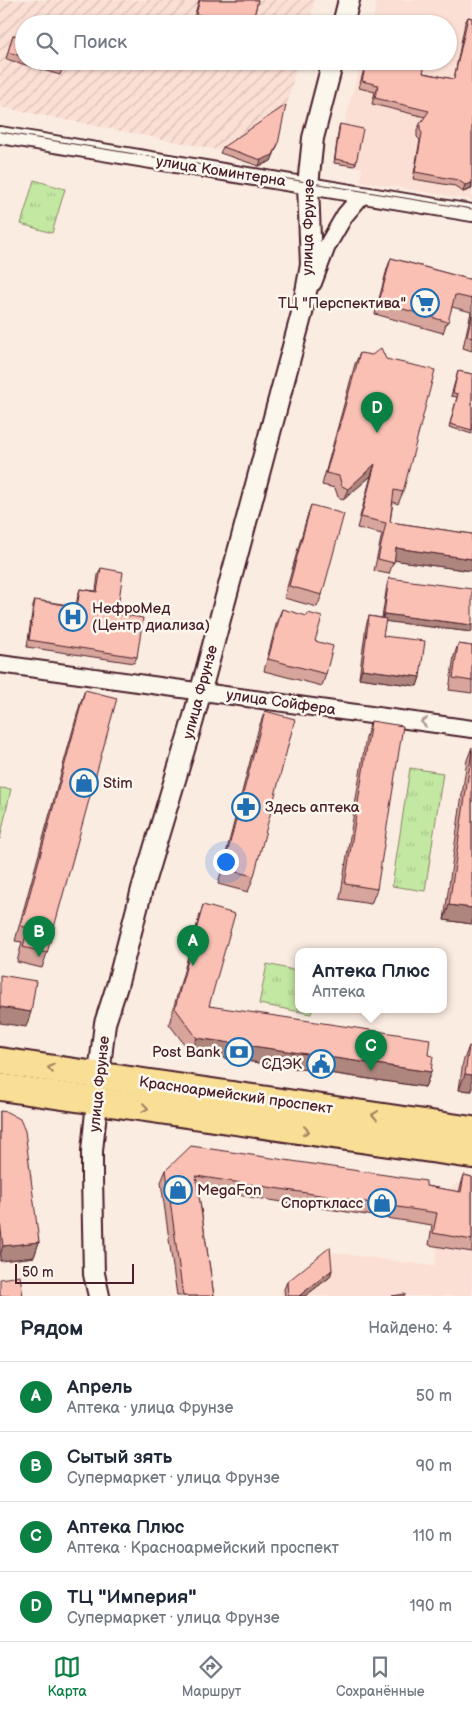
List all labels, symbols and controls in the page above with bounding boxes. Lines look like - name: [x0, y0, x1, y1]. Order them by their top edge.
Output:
- search box: [15, 15, 457, 70]
- icon: search: [33, 29, 61, 57]
- text: Поиск: [73, 31, 127, 54]
- street label: улица Коминтерна: [155, 152, 287, 191]
- street label: улица Фрунзе: [298, 179, 319, 275]
- supermarket icon: ТЦ "Перспектива": [410, 288, 440, 318]
- place label: ТЦ "Перспектива": [278, 294, 406, 313]
- pin: D: [361, 392, 393, 433]
- place label: НефроМед (Центр диализа): [92, 599, 210, 635]
- hospital icon: НефроМед (Центр диализа): [58, 602, 88, 632]
- street label: улица Фрунзе: [179, 643, 222, 741]
- street label: улица Сойфера: [225, 685, 337, 720]
- one-way arrow: [419, 717, 427, 728]
- shop icon: Stim: [69, 768, 99, 798]
- place label: Stim: [103, 774, 133, 793]
- pharmacy icon: Здесь аптека: [231, 792, 261, 822]
- place label: Здесь аптека: [265, 798, 360, 817]
- your location: [213, 849, 239, 875]
- pin: B: [23, 916, 55, 957]
- pin: A: [177, 925, 209, 966]
- popup: [295, 948, 447, 1013]
- text: Аптека Плюс: [312, 960, 430, 983]
- text: Аптека: [312, 983, 365, 1002]
- pin: C: [355, 1030, 387, 1071]
- street label: улица Фрунзе: [85, 1035, 114, 1133]
- bank icon: Post Bank: [224, 1037, 254, 1067]
- place label: Post Bank: [152, 1043, 221, 1062]
- public building icon: СДЭК: [306, 1049, 336, 1079]
- place label: СДЭК: [261, 1055, 302, 1074]
- one-way arrow: [47, 1063, 55, 1074]
- street label: Красноармейский проспект: [138, 1072, 334, 1119]
- one-way arrow: [141, 1103, 150, 1113]
- one-way arrow: [370, 1111, 379, 1121]
- one-way arrow: [302, 1126, 310, 1136]
- shop icon: MegaFon: [163, 1175, 193, 1205]
- place label: MegaFon: [197, 1181, 262, 1200]
- shop icon: Спорткласс: [367, 1188, 397, 1218]
- place label: Спорткласс: [281, 1194, 364, 1213]
- scale bar: [15, 1261, 134, 1284]
- text: 50 m: [22, 1264, 54, 1281]
- text: Рядом: [20, 1316, 83, 1341]
- text: Найдено: 4: [368, 1319, 452, 1338]
- text: Апрель: [67, 1376, 132, 1399]
- text: A: [31, 1387, 41, 1406]
- text: 50 m: [416, 1387, 452, 1406]
- text: Аптека · улица Фрунзе: [67, 1399, 233, 1418]
- text: Сытый зять: [67, 1446, 172, 1469]
- text: B: [30, 1457, 42, 1476]
- text: 90 m: [416, 1457, 452, 1476]
- text: Супермаркет · улица Фрунзе: [67, 1469, 280, 1488]
- text: Аптека Плюс: [67, 1516, 184, 1539]
- text: C: [30, 1527, 42, 1546]
- text: 110 m: [413, 1527, 452, 1546]
- text: Аптека · Красноармейский проспект: [67, 1539, 339, 1558]
- text: ТЦ "Империя": [67, 1586, 196, 1609]
- text: D: [30, 1597, 42, 1616]
- text: 190 m: [410, 1597, 452, 1616]
- text: Супермаркет · улица Фрунзе: [67, 1609, 280, 1628]
- tab: Карта: [47, 1653, 87, 1700]
- tab: Маршрут: [182, 1653, 241, 1700]
- tab: Сохранённые: [336, 1653, 425, 1700]

